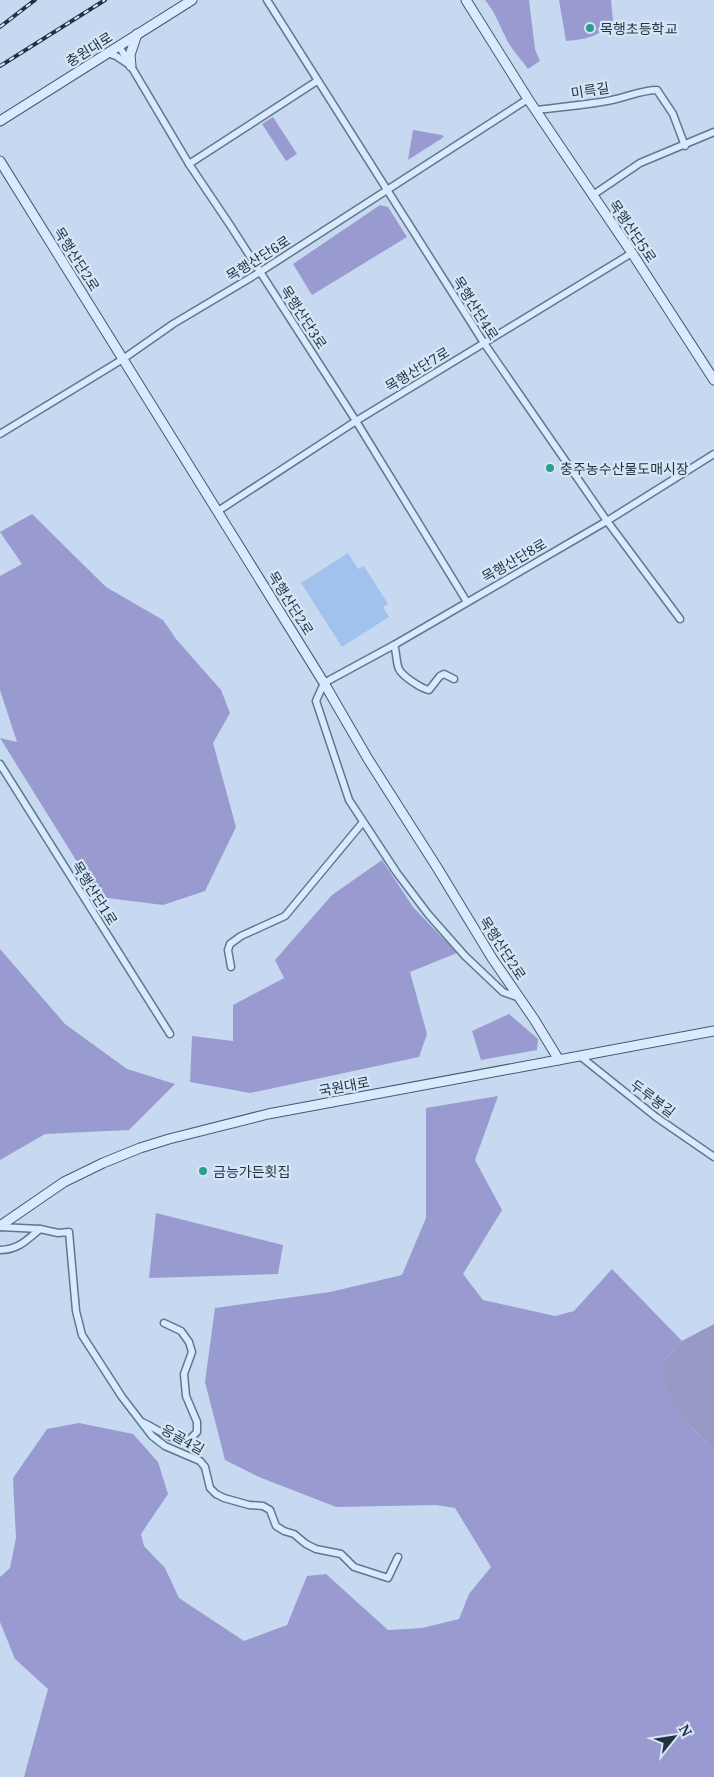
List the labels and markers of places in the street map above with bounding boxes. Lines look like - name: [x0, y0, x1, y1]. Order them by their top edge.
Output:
- place label: 목행초등학교: [600, 19, 677, 38]
- marker: 목행초등학교: [584, 22, 596, 34]
- place label: 충주농수산물도매시장: [560, 459, 689, 478]
- marker: 충주농수산물도매시장: [544, 462, 556, 474]
- place label: 금능가든횟집: [213, 1162, 290, 1181]
- marker: 금능가든횟집: [197, 1165, 209, 1177]

